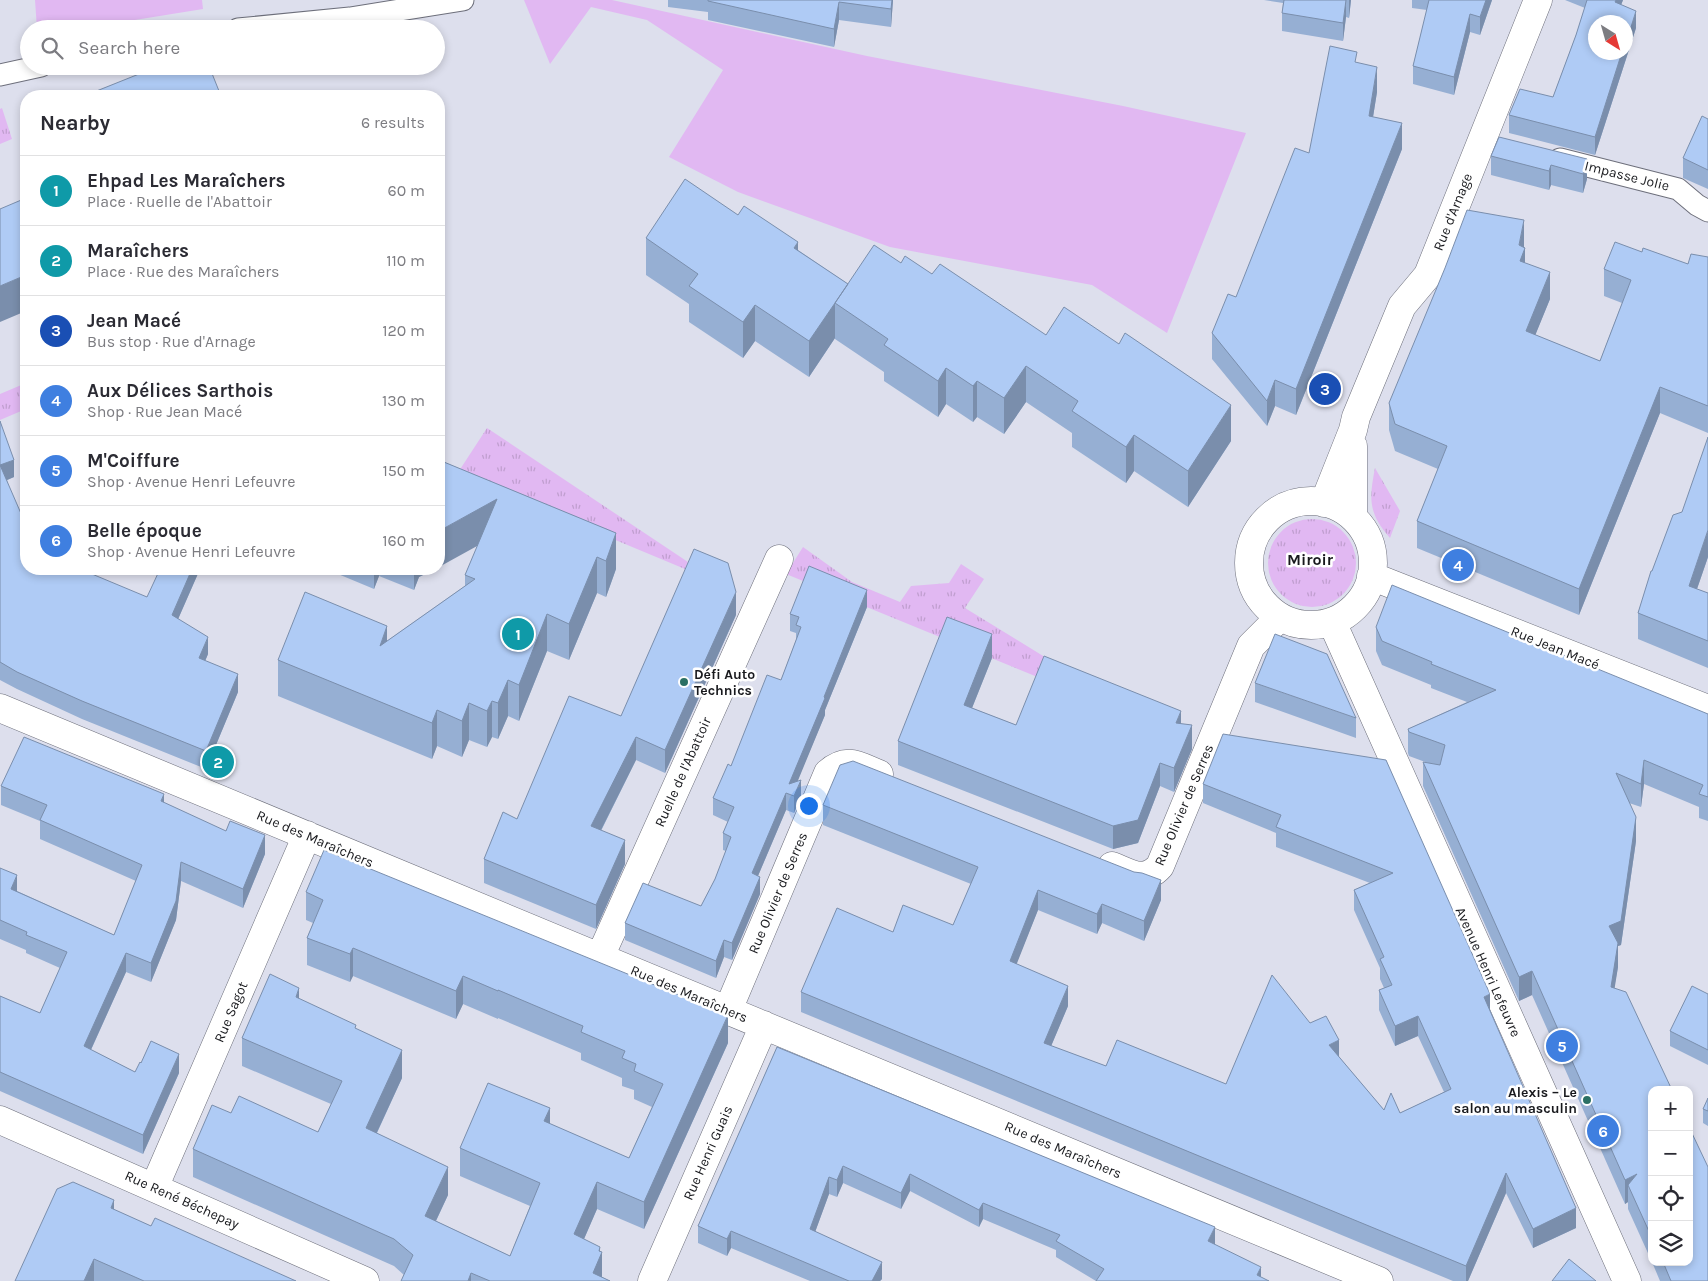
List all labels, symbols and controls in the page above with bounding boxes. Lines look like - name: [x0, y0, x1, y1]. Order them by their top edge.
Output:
- north arrow: [1588, 15, 1633, 60]
- search box: [20, 20, 445, 75]
- icon: search: [38, 34, 66, 62]
- text: Search here: [78, 37, 180, 59]
- text: Nearby: [40, 111, 110, 135]
- text: 6 results: [361, 113, 425, 132]
- street label: Impasse Jolie: [1583, 157, 1671, 195]
- text: Ehpad Les Maraîchers: [87, 170, 285, 192]
- street label: Rue d'Arnage: [1430, 171, 1476, 253]
- text: 1: [53, 181, 59, 200]
- text: 60 m: [388, 181, 425, 200]
- text: Place · Ruelle de l'Abattoir: [87, 192, 272, 211]
- text: Maraîchers: [87, 240, 189, 262]
- text: 2: [51, 251, 61, 270]
- text: 110 m: [386, 251, 425, 270]
- text: Place · Rue des Maraîchers: [87, 262, 280, 281]
- text: Jean Macé: [87, 310, 181, 332]
- text: 3: [51, 321, 61, 340]
- text: 120 m: [382, 321, 425, 340]
- text: Bus stop · Rue d'Arnage: [87, 332, 256, 351]
- pin: 3: [1309, 370, 1341, 408]
- text: Aux Délices Sarthois: [87, 380, 273, 402]
- text: 4: [51, 391, 61, 410]
- text: 130 m: [382, 391, 425, 410]
- text: Shop · Rue Jean Macé: [87, 402, 242, 421]
- text: M'Coiffure: [87, 450, 179, 472]
- text: 5: [51, 461, 61, 480]
- text: 150 m: [382, 461, 425, 480]
- text: Shop · Avenue Henri Lefeuvre: [87, 472, 295, 491]
- text: Belle époque: [87, 520, 202, 542]
- text: 6: [51, 531, 61, 550]
- text: 160 m: [382, 531, 425, 550]
- text: Shop · Avenue Henri Lefeuvre: [87, 542, 295, 561]
- pin: 4: [1442, 546, 1474, 584]
- district label: Miroir: [1287, 550, 1334, 569]
- pin: 1: [502, 615, 534, 653]
- street label: Rue Jean Macé: [1508, 623, 1602, 673]
- place label: Défi Auto Technics: [694, 666, 755, 699]
- marker: Défi Auto Technics: [678, 676, 690, 688]
- street label: Ruelle de l'Abattoir: [651, 713, 715, 830]
- street label: Rue Olivier de Serres: [1151, 742, 1217, 868]
- pin: 2: [202, 743, 234, 781]
- your location: [796, 793, 822, 819]
- street label: Rue des Maraîchers: [254, 807, 376, 871]
- street label: Rue Olivier de Serres: [745, 830, 811, 956]
- street label: Avenue Henri Lefeuvre: [1452, 904, 1524, 1040]
- street label: Rue des Maraîchers: [628, 962, 750, 1026]
- street label: Rue Sagot: [211, 979, 251, 1045]
- pin: 5: [1546, 1027, 1578, 1065]
- place label: Alexis – Le salon au masculin: [1454, 1084, 1577, 1117]
- map controls: [1648, 1086, 1693, 1266]
- button: +: [1648, 1086, 1693, 1131]
- marker: Alexis – Le salon au masculin: [1581, 1094, 1593, 1106]
- street label: Rue Henri Guais: [680, 1103, 736, 1203]
- pin: 6: [1587, 1112, 1619, 1150]
- street label: Rue des Maraîchers: [1002, 1118, 1124, 1182]
- button: −: [1648, 1131, 1693, 1176]
- street label: Rue René Béchepay: [122, 1167, 242, 1233]
- button: locate: [1648, 1176, 1693, 1221]
- button: layers: [1648, 1221, 1693, 1266]

